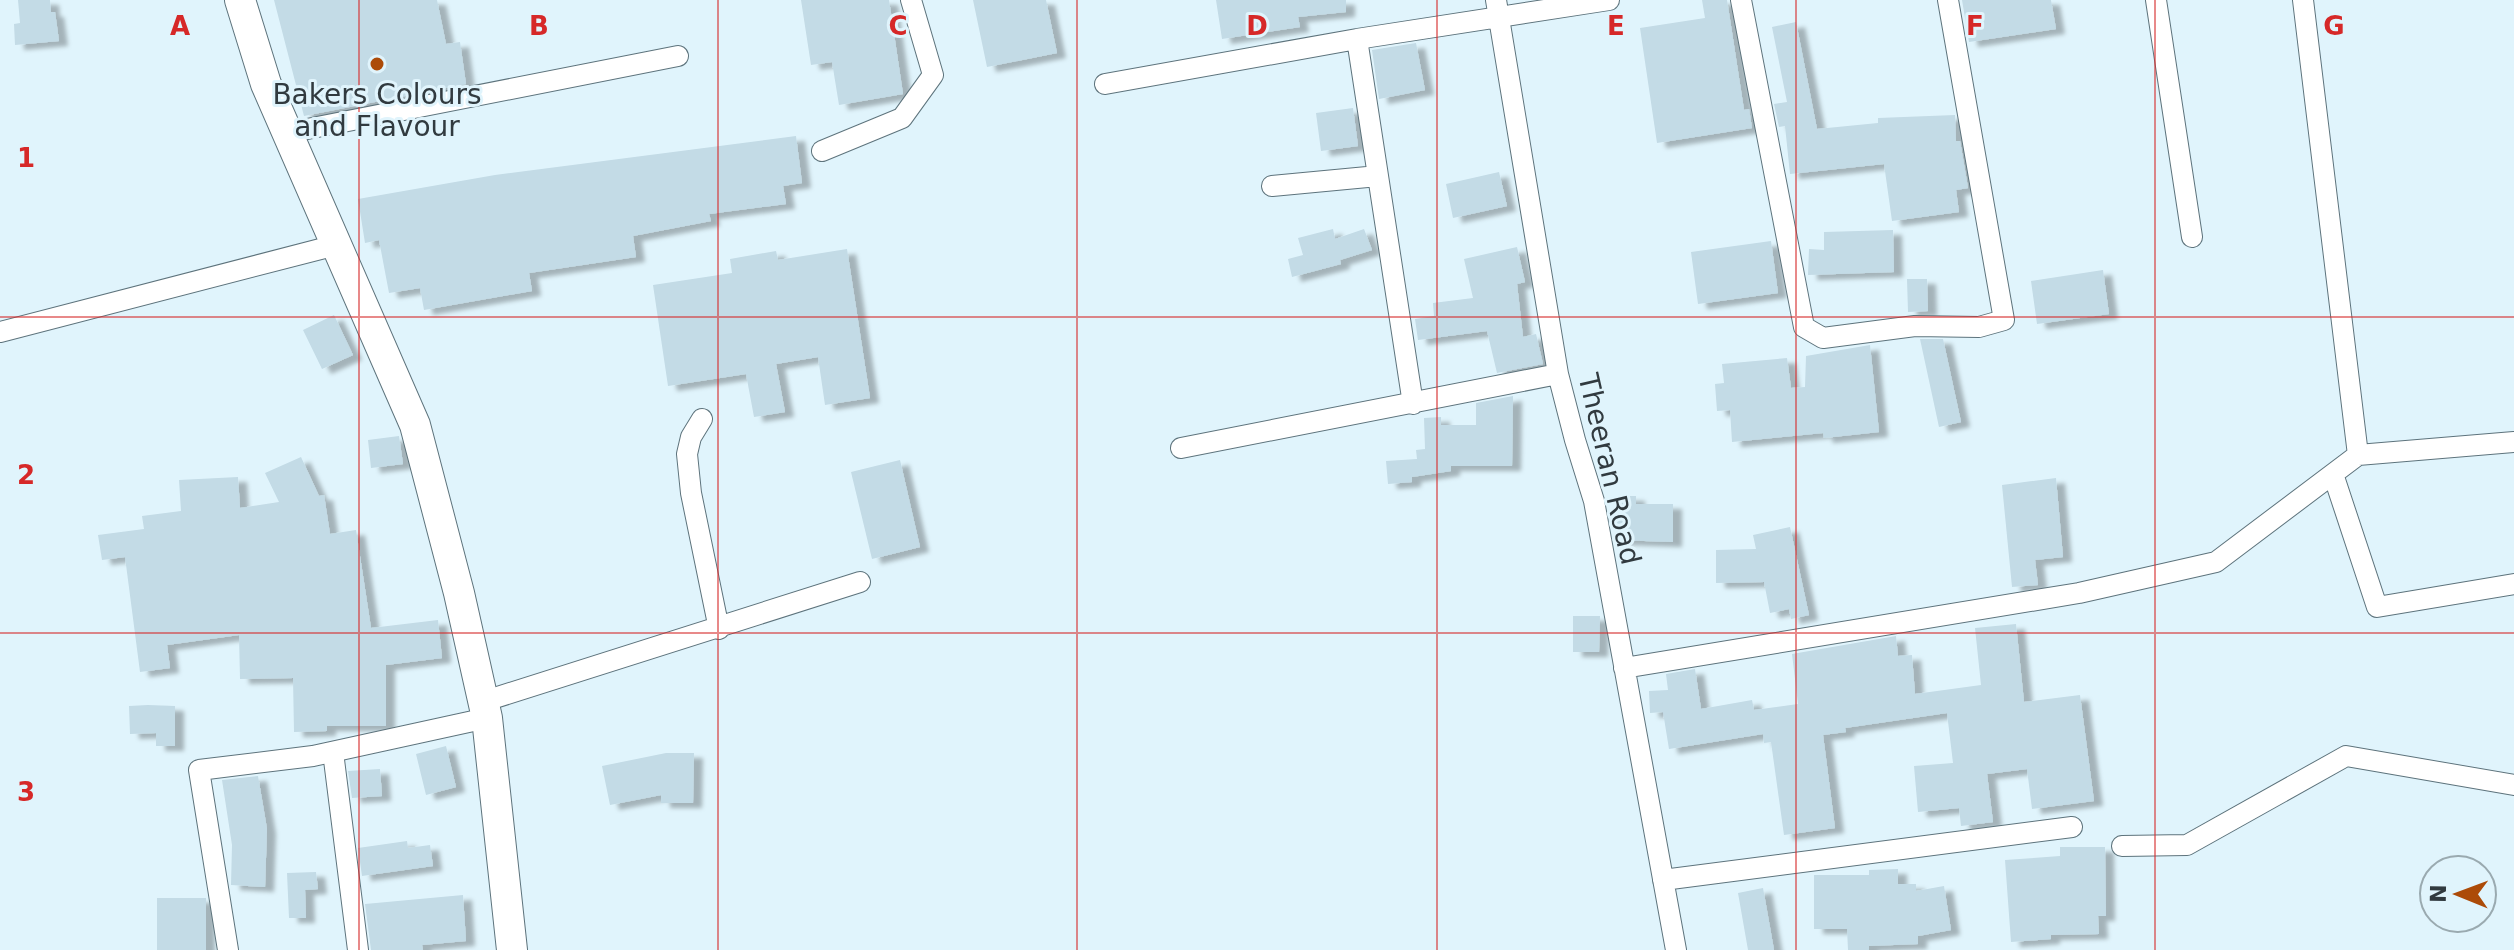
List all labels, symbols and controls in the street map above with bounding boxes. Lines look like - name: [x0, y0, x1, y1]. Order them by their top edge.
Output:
- text: A: [170, 11, 190, 41]
- text: B: [529, 11, 549, 41]
- text: C: [888, 11, 908, 41]
- text: D: [1246, 11, 1268, 41]
- text: E: [1607, 11, 1625, 41]
- text: F: [1966, 11, 1984, 41]
- text: G: [2323, 11, 2345, 41]
- marker: Bakers Colours and Flavour: [368, 55, 386, 73]
- place label: Bakers Colours and Flavour: [272, 78, 482, 143]
- text: 1: [17, 143, 35, 173]
- street label: Theeran Road: [1571, 369, 1648, 568]
- text: 2: [17, 460, 35, 490]
- text: 3: [17, 777, 35, 807]
- north arrow: [2418, 854, 2498, 934]
- text: N: [2426, 884, 2451, 903]

